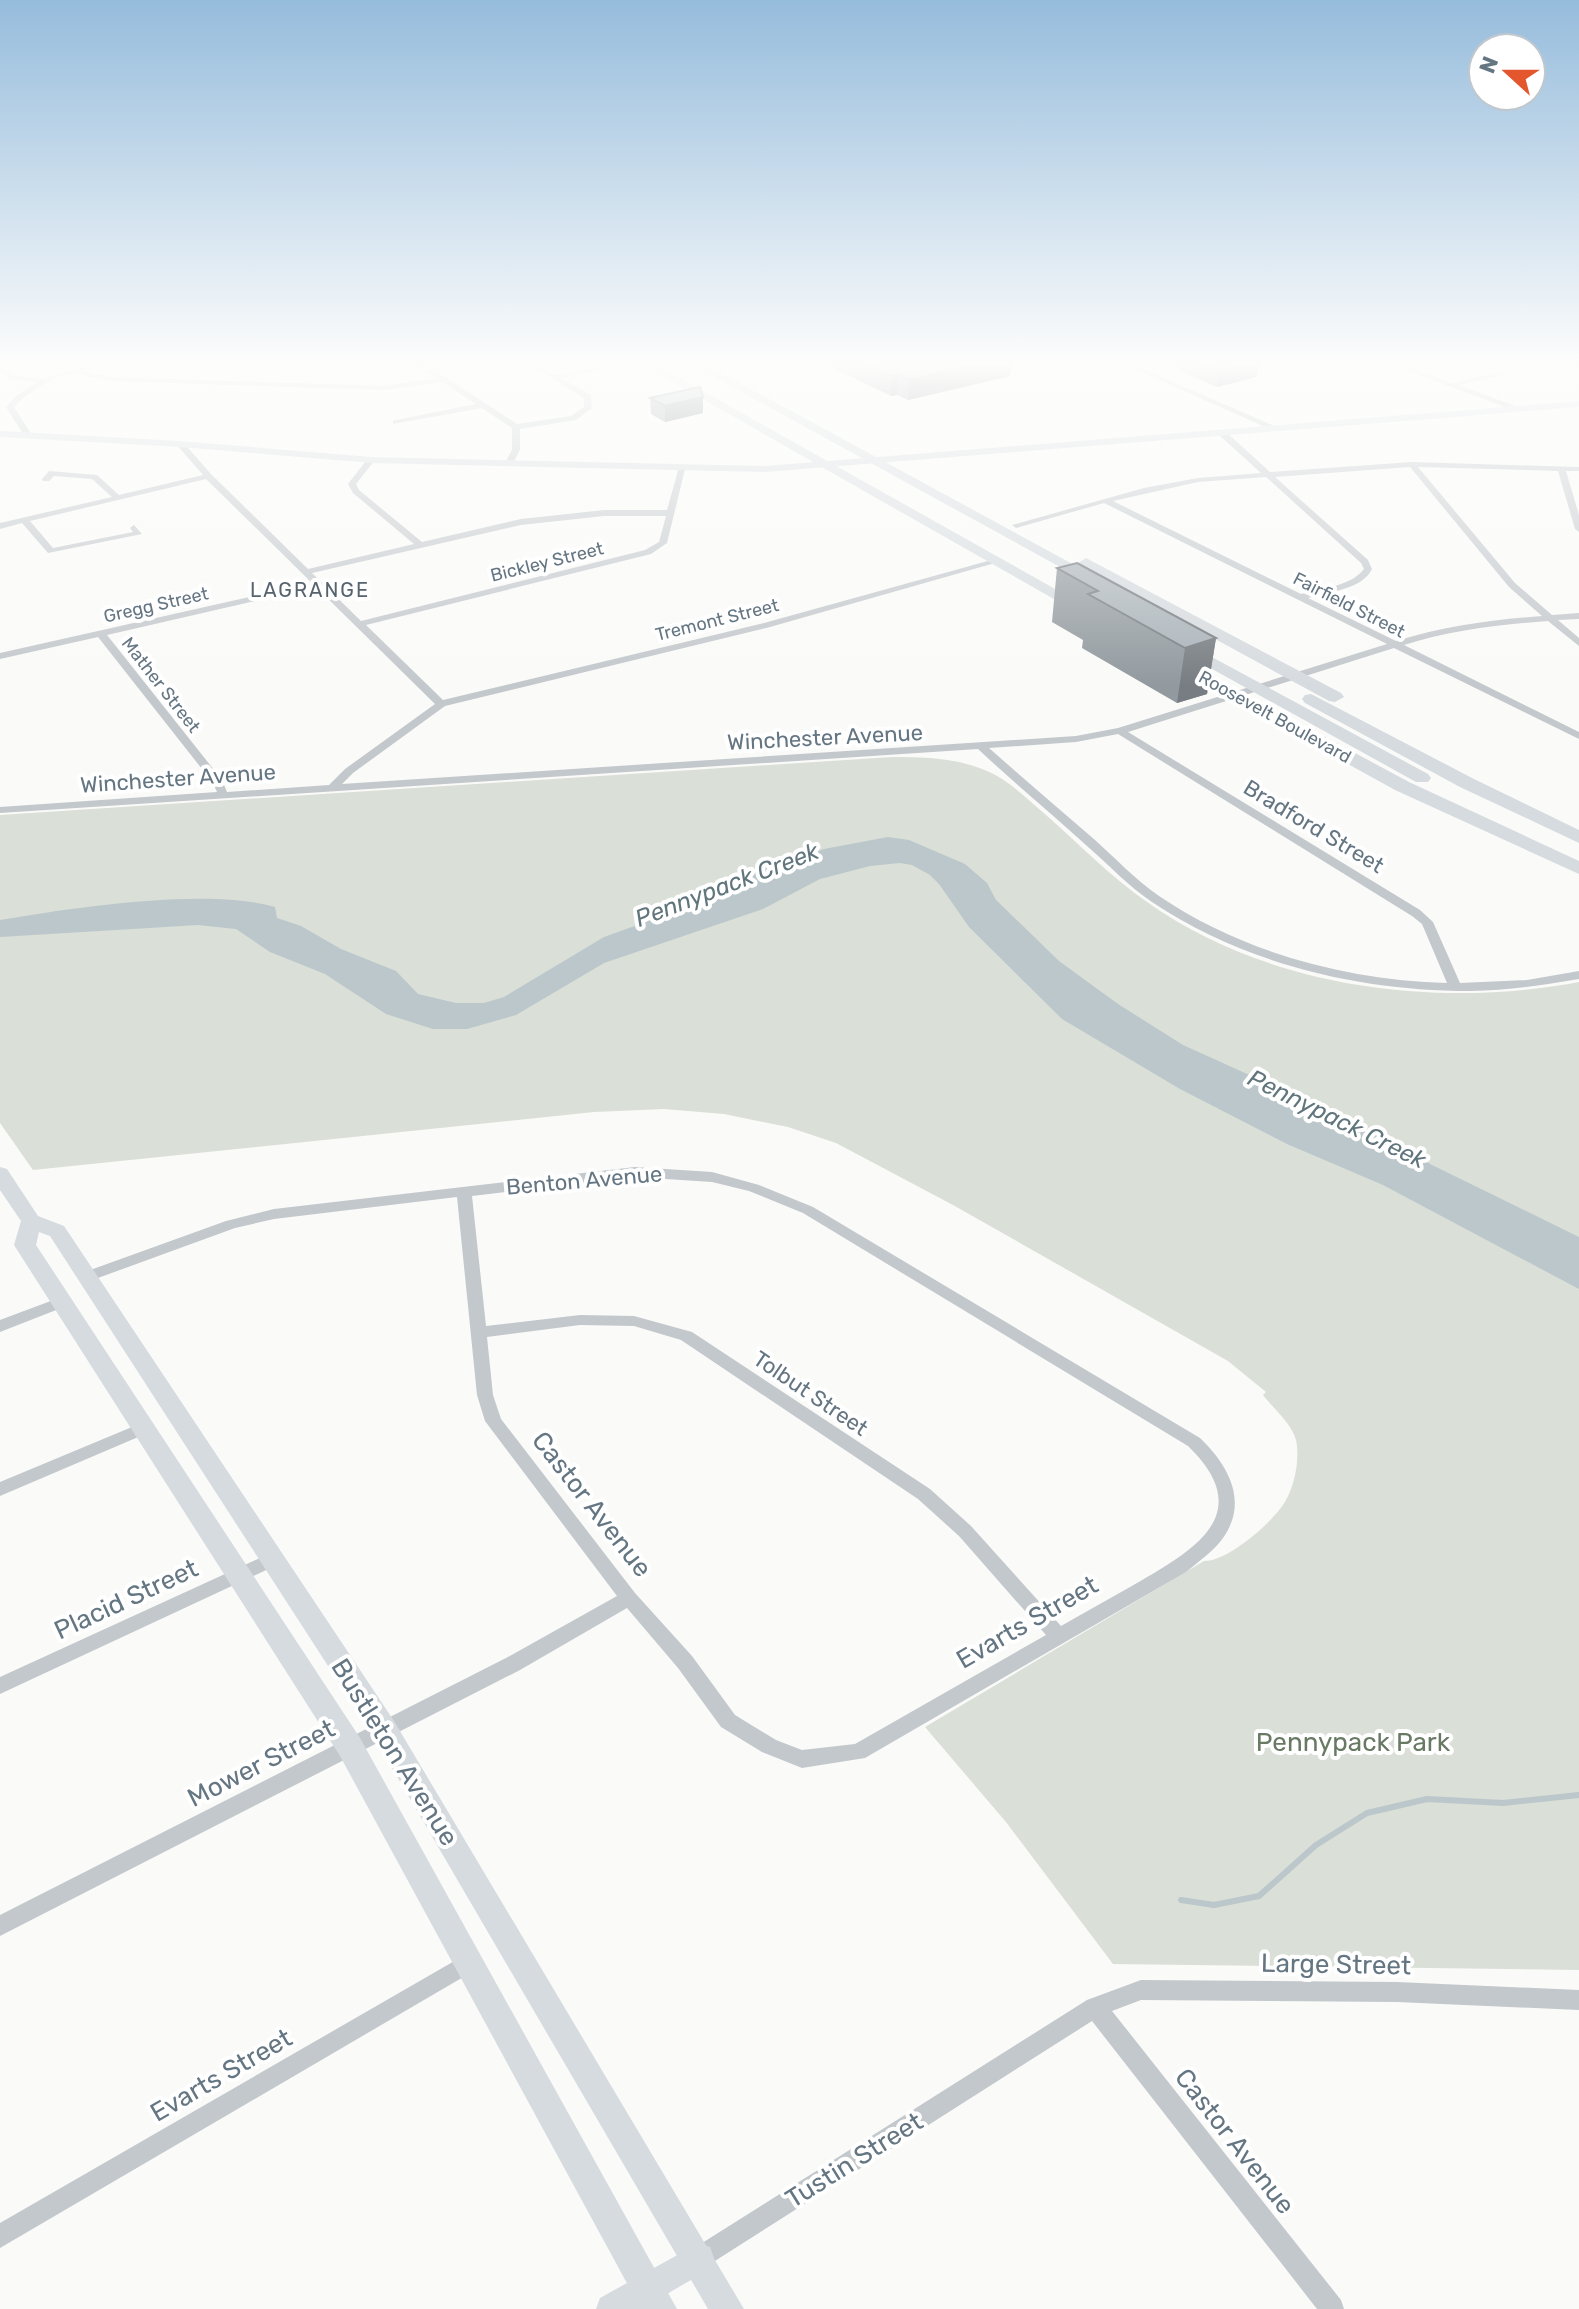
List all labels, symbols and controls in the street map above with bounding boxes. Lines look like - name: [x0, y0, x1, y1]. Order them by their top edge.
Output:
- north arrow: [1467, 32, 1547, 112]
- text: N: [1473, 53, 1504, 77]
- street label: Bickley Street: [488, 537, 606, 587]
- street label: Fairfield Street: [1289, 567, 1409, 643]
- district label: LAGRANGE: [250, 578, 370, 602]
- street label: Gregg Street: [101, 582, 211, 628]
- street label: Tremont Street: [653, 594, 781, 646]
- street label: Mather Street: [117, 633, 205, 737]
- street label: Roosevelt Boulevard: [1195, 666, 1355, 768]
- street label: Winchester Avenue: [726, 719, 924, 756]
- street label: Winchester Avenue: [79, 758, 277, 799]
- street label: Bradford Street: [1239, 774, 1389, 879]
- water label: Pennypack Creek: [631, 837, 823, 933]
- water label: Pennypack Creek: [1243, 1064, 1431, 1174]
- street label: Benton Avenue: [505, 1160, 663, 1201]
- street label: Tolbut Street: [748, 1345, 874, 1442]
- street label: Castor Avenue: [525, 1425, 658, 1583]
- street label: Placid Street: [49, 1553, 203, 1646]
- street label: Evarts Street: [951, 1569, 1104, 1675]
- street label: Bustleton Avenue: [325, 1653, 465, 1852]
- street label: Mower Street: [182, 1713, 340, 1814]
- park label: Pennypack Park: [1256, 1727, 1451, 1758]
- street label: Large Street: [1261, 1948, 1411, 1981]
- street label: Evarts Street: [145, 2022, 298, 2128]
- street label: Castor Avenue: [1168, 2062, 1301, 2220]
- street label: Tustin Street: [780, 2106, 928, 2215]

